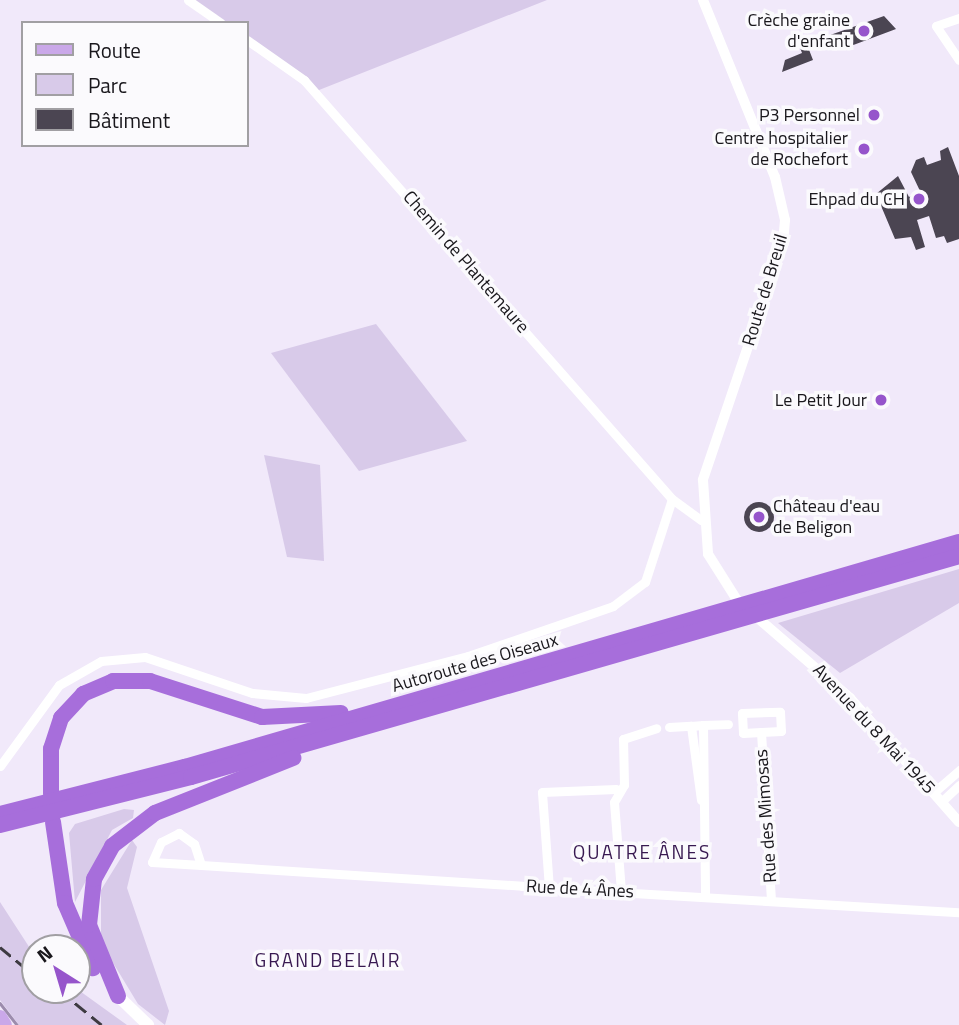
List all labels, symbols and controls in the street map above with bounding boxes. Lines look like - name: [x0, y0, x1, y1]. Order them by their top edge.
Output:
- place label: Crèche graine d'enfant: [747, 10, 850, 52]
- legend: [21, 21, 248, 147]
- marker: Crèche graine d'enfant: [856, 23, 872, 39]
- text: Route: [88, 34, 141, 66]
- text: Parc: [88, 69, 127, 101]
- text: Bâtiment: [88, 104, 170, 136]
- place label: P3 Personnel: [759, 104, 860, 126]
- marker: P3 Personnel: [866, 107, 882, 123]
- place label: Centre hospitalier de Rochefort: [715, 128, 848, 170]
- marker: Centre hospitalier de Rochefort: [854, 139, 874, 159]
- street label: Chemin de Plantemaure: [398, 186, 534, 338]
- place label: Ehpad du CH: [808, 188, 905, 210]
- marker: Ehpad du CH: [911, 191, 927, 207]
- street label: Route de Breuil: [738, 231, 792, 349]
- place label: Le Petit Jour: [775, 389, 867, 411]
- marker: Le Petit Jour: [873, 392, 889, 408]
- place label: Château d'eau de Beligon: [773, 496, 880, 538]
- marker: Château d'eau de Beligon: [751, 509, 767, 525]
- street label: Autoroute des Oiseaux: [390, 629, 560, 697]
- street label: Avenue du 8 Mai 1945: [808, 660, 940, 798]
- street label: Rue des Mimosas: [751, 748, 781, 884]
- district label: QUATRE ÂNES: [574, 841, 710, 863]
- street label: Rue de 4 Ânes: [525, 875, 635, 903]
- north arrow: [21, 934, 91, 1004]
- text: N: [30, 938, 58, 969]
- district label: GRAND BELAIR: [256, 949, 400, 971]

